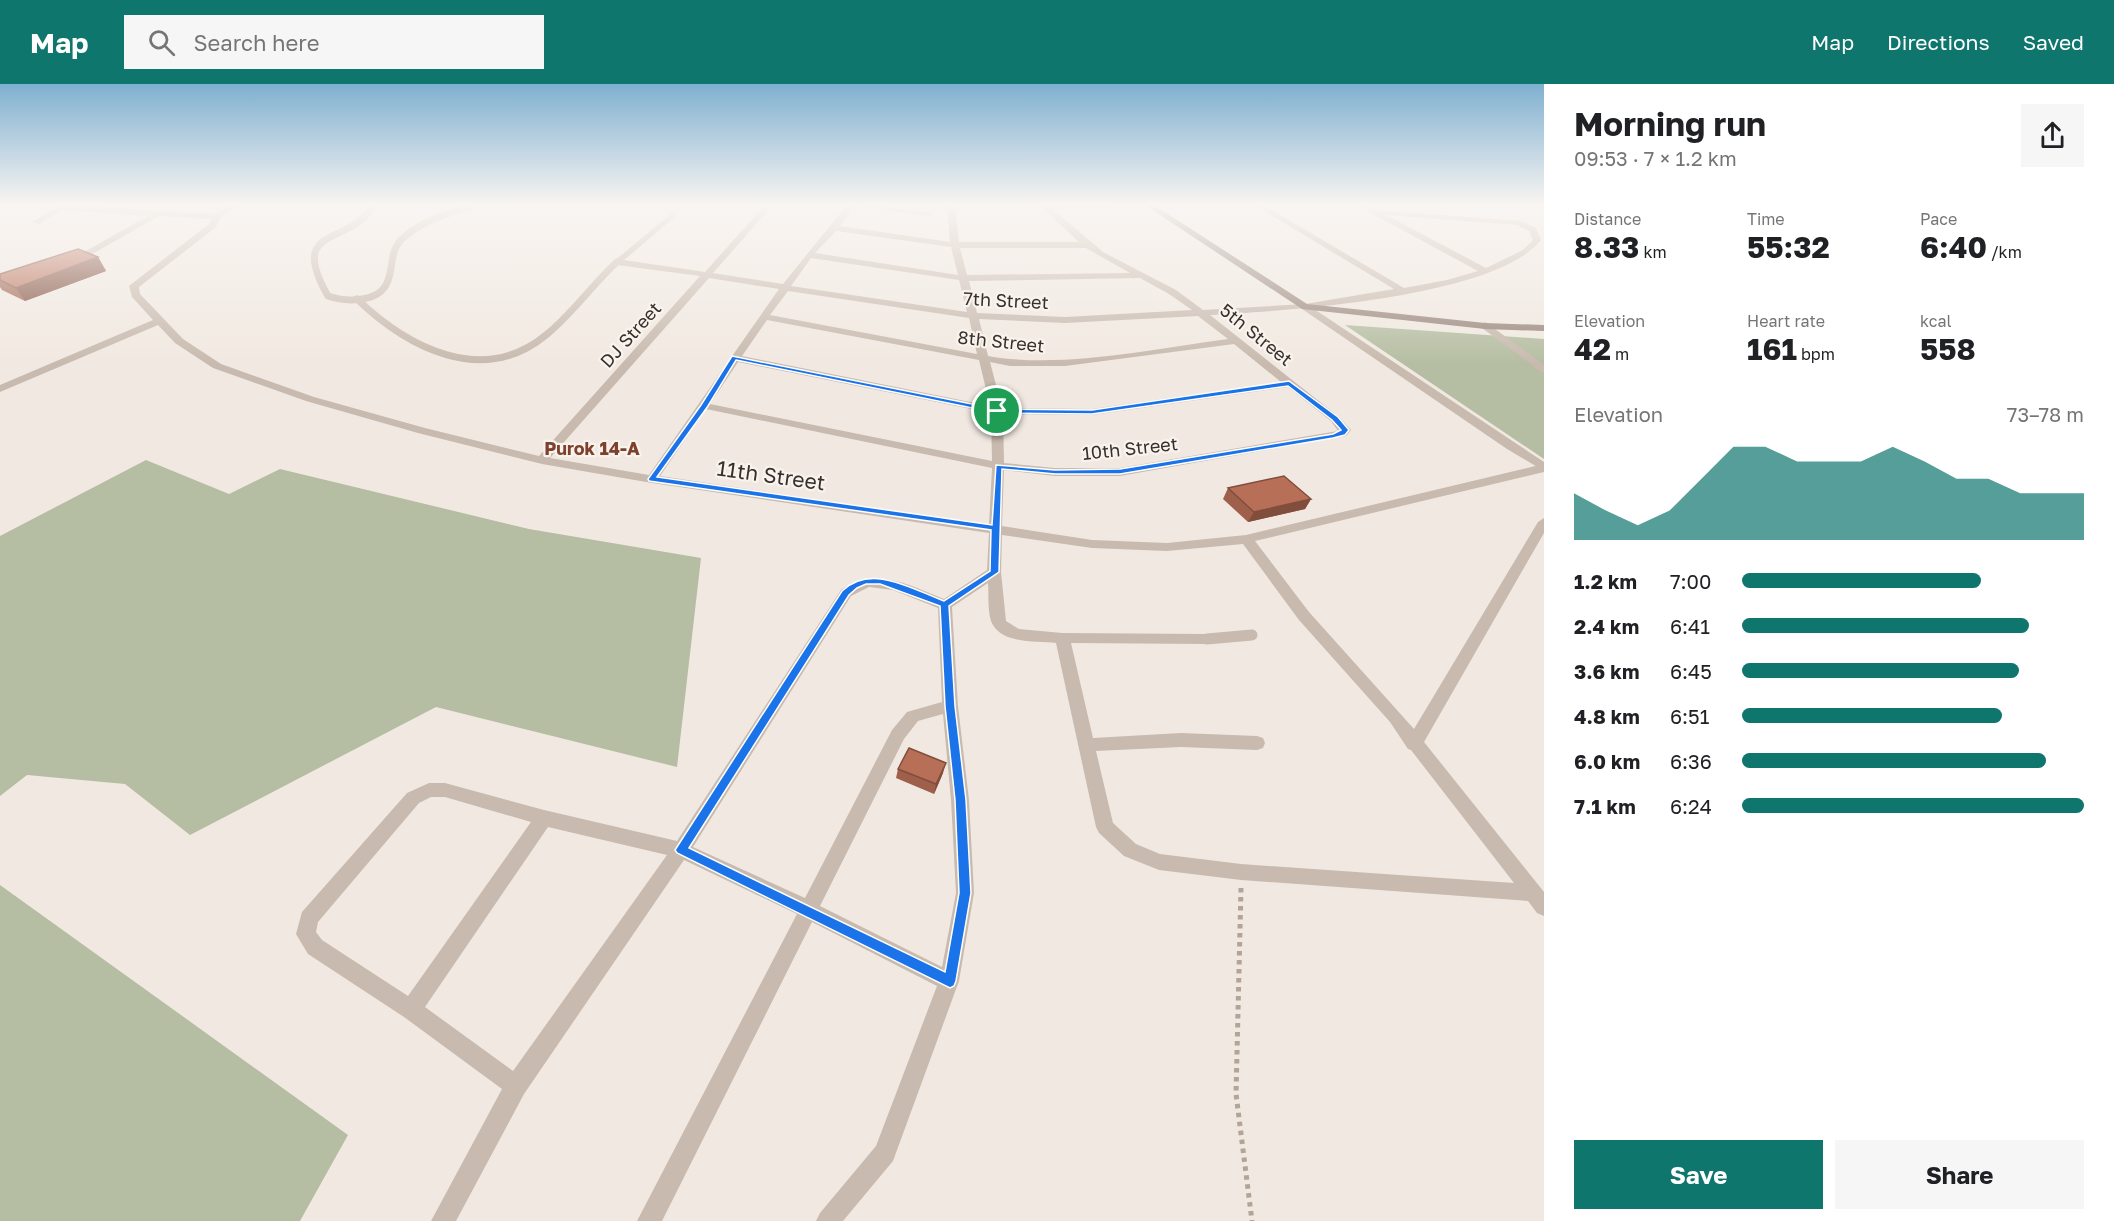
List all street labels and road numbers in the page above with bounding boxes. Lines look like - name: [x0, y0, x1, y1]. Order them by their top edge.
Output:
- street label: 7th Street: [963, 287, 1049, 313]
- street label: DJ Street: [595, 297, 665, 372]
- street label: 5th Street: [1216, 298, 1297, 370]
- street label: 8th Street: [957, 326, 1046, 356]
- street label: 10th Street: [1081, 432, 1179, 464]
- street label: 11th Street: [715, 455, 827, 495]

